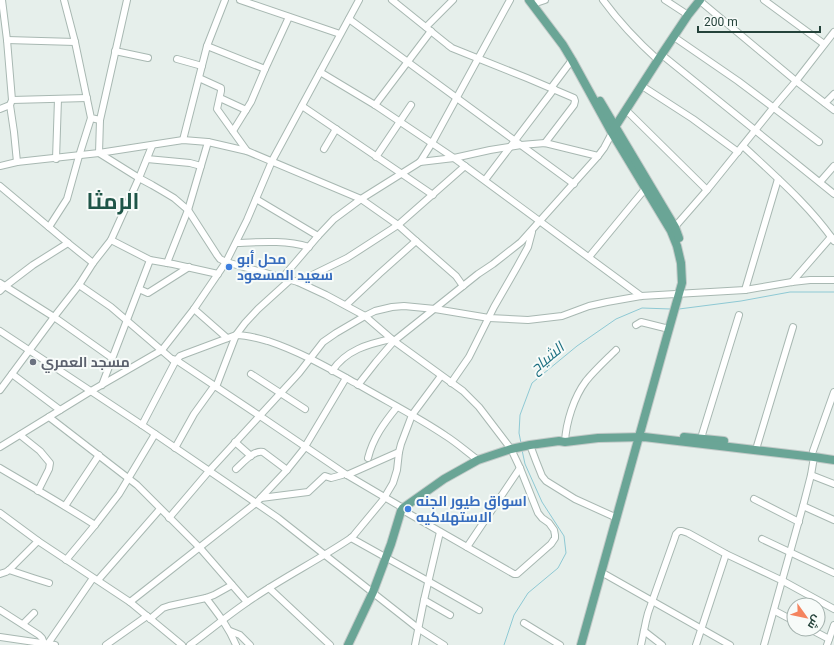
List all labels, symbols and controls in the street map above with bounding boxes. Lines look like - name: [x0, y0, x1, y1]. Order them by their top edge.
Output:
- scale bar: [698, 8, 820, 34]
- text: 200 m: [704, 15, 738, 29]
- district label: الرمثا: [87, 189, 139, 215]
- place label: محل أبو سعيد المسعود: [237, 250, 333, 284]
- marker: محل أبو سعيد المسعود: [224, 262, 234, 272]
- water label: الشياح: [526, 337, 570, 379]
- place label: مسجد العمري: [41, 354, 130, 373]
- marker: مسجد العمري: [28, 357, 38, 367]
- place label: اسواق طيور الجنه الاستهلاكيه: [416, 493, 527, 526]
- marker: اسواق طيور الجنه الاستهلاكيه: [403, 504, 413, 514]
- north arrow: [786, 597, 826, 637]
- text: ش: [805, 613, 823, 632]

